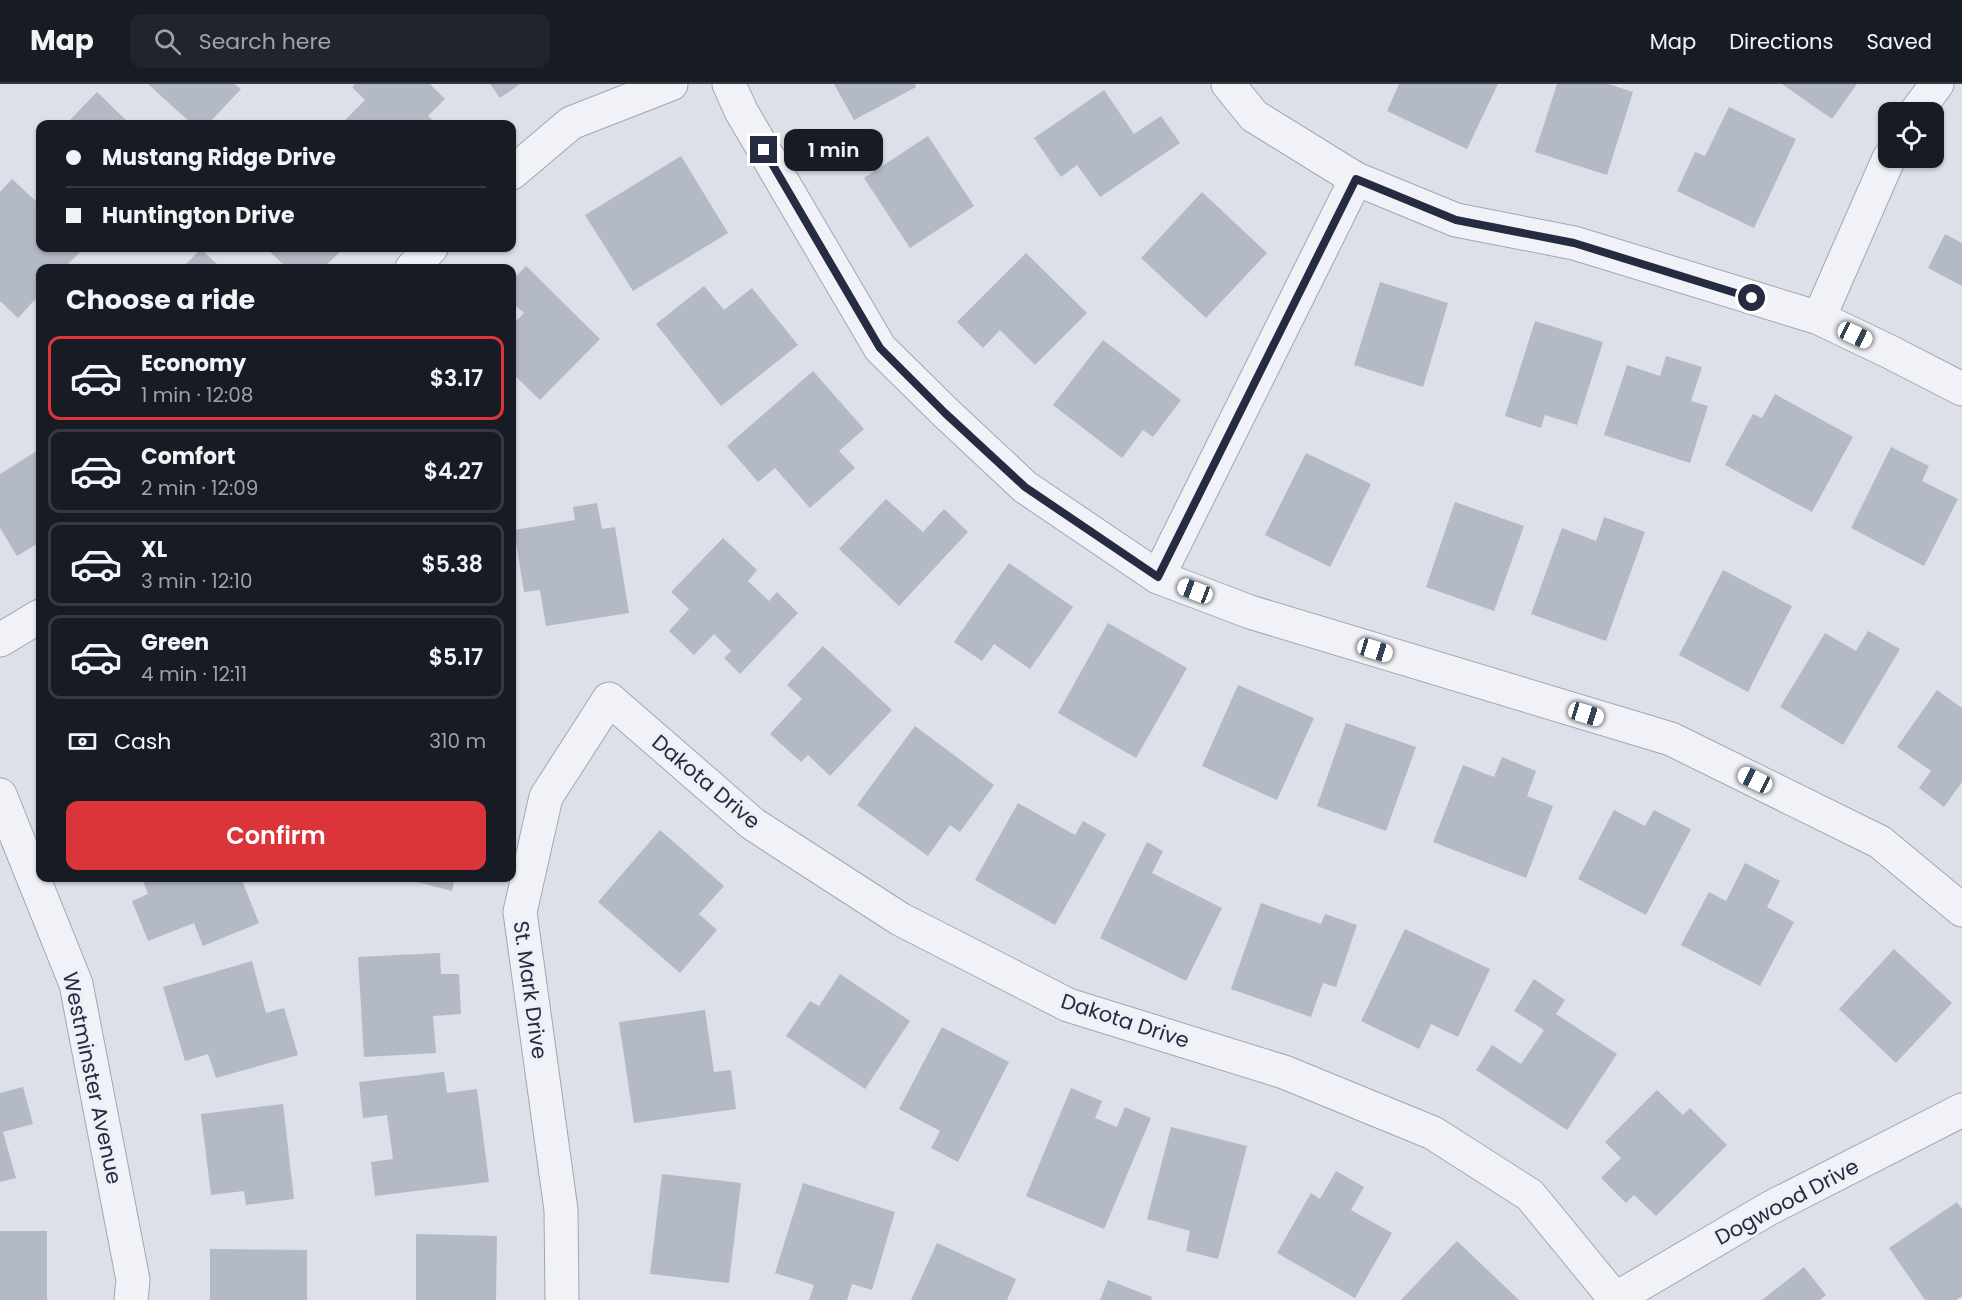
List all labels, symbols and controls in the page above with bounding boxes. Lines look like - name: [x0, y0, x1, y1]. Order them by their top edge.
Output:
- search box: [130, 14, 550, 68]
- text: Map: [30, 21, 94, 60]
- icon: search: [151, 25, 184, 58]
- text: Search here: [199, 26, 331, 57]
- text: Map: [1650, 27, 1696, 56]
- text: Directions: [1729, 27, 1833, 56]
- text: Saved: [1866, 27, 1932, 56]
- map controls: [1878, 102, 1944, 168]
- button: locate: [1878, 102, 1944, 168]
- callout: 1 min: [785, 129, 884, 171]
- route end: [750, 136, 777, 163]
- text: 1 min: [808, 136, 859, 164]
- text: Mustang Ridge Drive: [102, 142, 336, 173]
- text: Huntington Drive: [102, 200, 295, 231]
- text: Choose a ride: [66, 281, 255, 318]
- route start: [1738, 284, 1765, 311]
- car: [1835, 319, 1875, 351]
- text: Economy: [141, 348, 246, 379]
- icon: car: [69, 351, 123, 405]
- text: $3.17: [430, 363, 483, 394]
- text: 1 min · 12:08: [141, 381, 253, 409]
- text: Comfort: [141, 441, 235, 472]
- icon: car: [69, 444, 123, 498]
- text: $4.27: [424, 456, 483, 487]
- text: 2 min · 12:09: [141, 474, 258, 502]
- text: XL: [141, 534, 167, 565]
- icon: car: [69, 537, 123, 591]
- text: $5.38: [421, 549, 483, 580]
- text: 3 min · 12:10: [141, 567, 252, 595]
- car: [1175, 576, 1215, 606]
- text: Green: [141, 627, 209, 658]
- icon: car: [69, 630, 123, 684]
- car: [1355, 636, 1395, 664]
- text: $5.17: [429, 642, 483, 673]
- text: 4 min · 12:11: [141, 660, 247, 688]
- car: [1566, 700, 1606, 728]
- icon: cash: [66, 725, 99, 758]
- text: Cash: [114, 726, 171, 757]
- text: 310 m: [429, 727, 486, 755]
- street label: Dakota Drive: [646, 728, 767, 836]
- car: [1735, 764, 1775, 796]
- button: Confirm: [66, 801, 486, 870]
- street label: St. Mark Drive: [506, 919, 555, 1061]
- street label: Westminster Avenue: [56, 969, 129, 1187]
- street label: Dakota Drive: [1057, 986, 1193, 1055]
- street label: Dogwood Drive: [1710, 1151, 1864, 1252]

